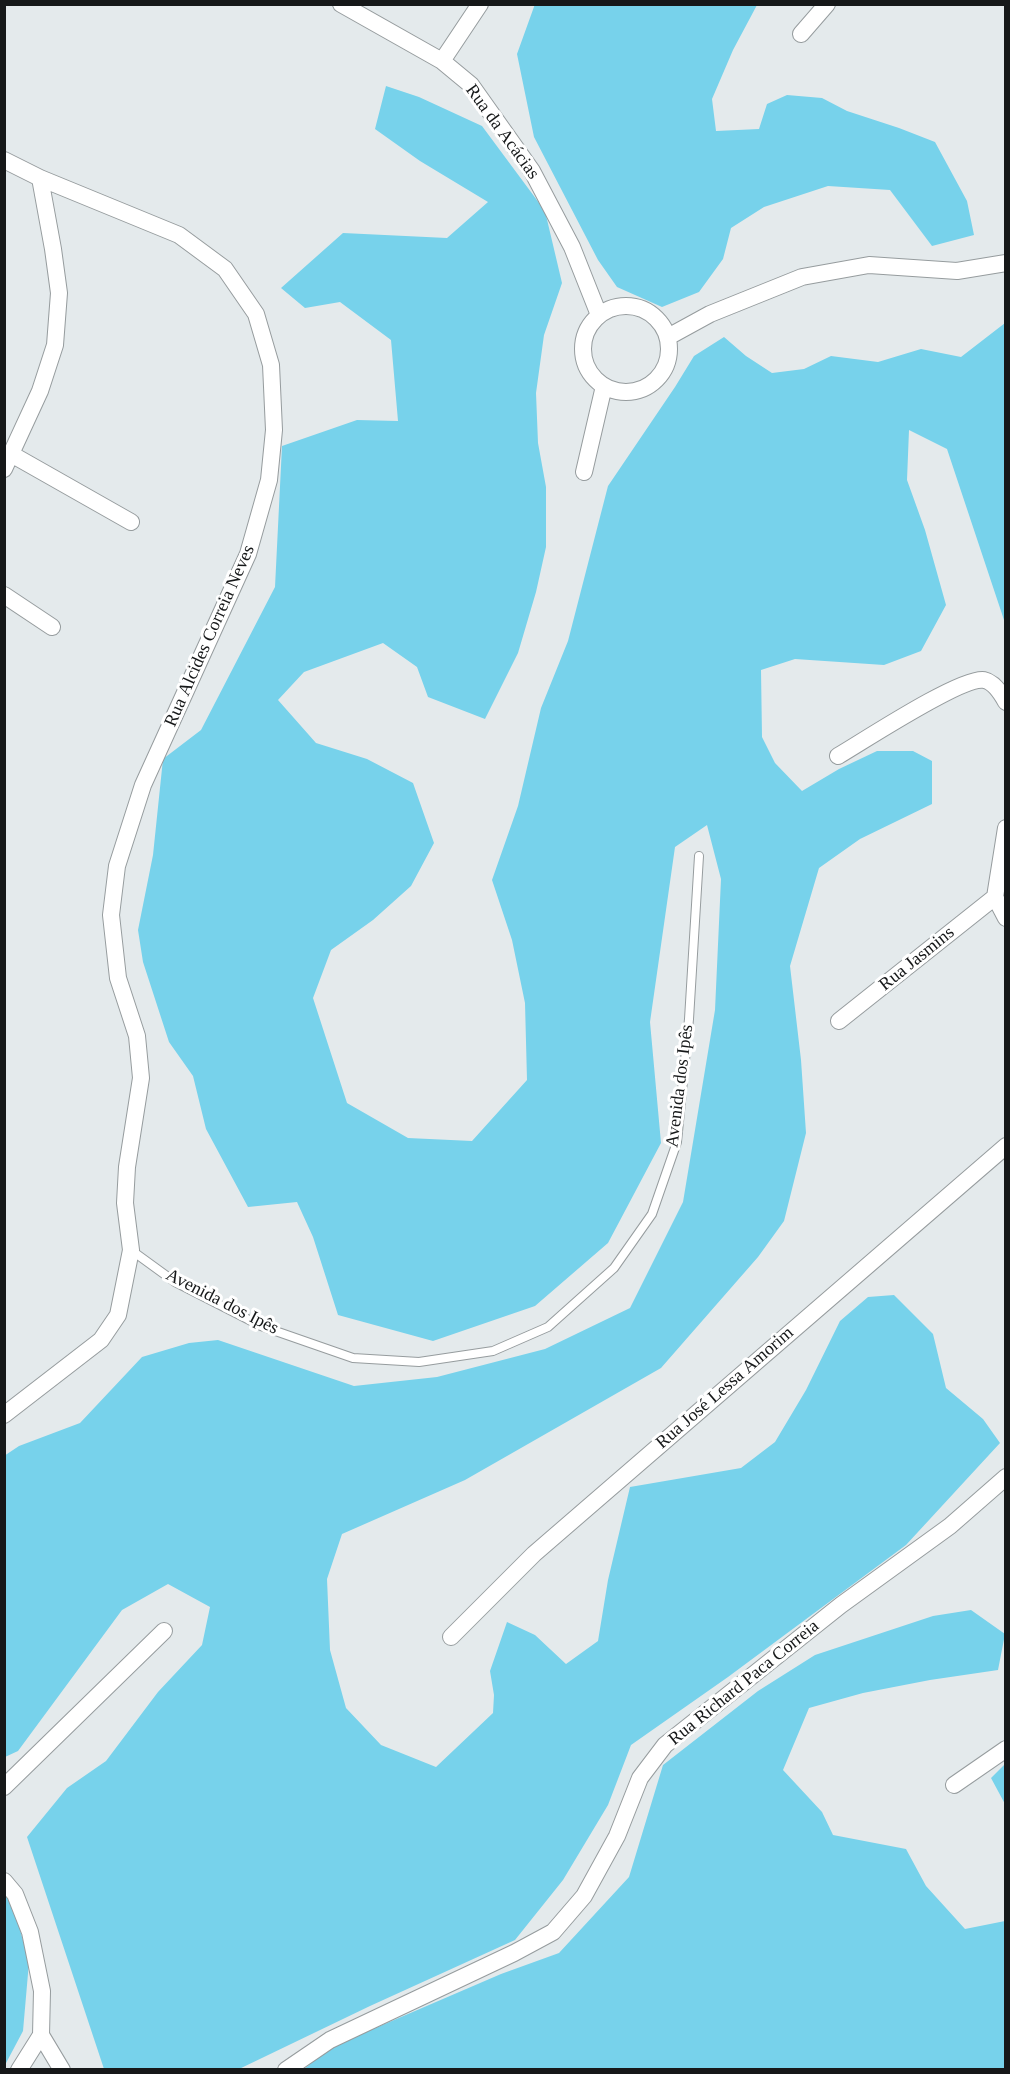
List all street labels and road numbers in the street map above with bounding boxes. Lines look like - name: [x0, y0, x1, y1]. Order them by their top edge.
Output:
- street label: Rua da Acácias: [460, 80, 544, 184]
- street label: Rua Alcides Correia Neves: [160, 542, 260, 730]
- street label: Rua Jasmins: [875, 922, 959, 996]
- street label: Avenida dos Ipês: [662, 1023, 698, 1149]
- street label: Avenida dos Ipês: [162, 1264, 282, 1340]
- street label: Rua José Lessa Amorim: [652, 1322, 798, 1454]
- street label: Rua Richard Paca Correia: [664, 1616, 824, 1750]

